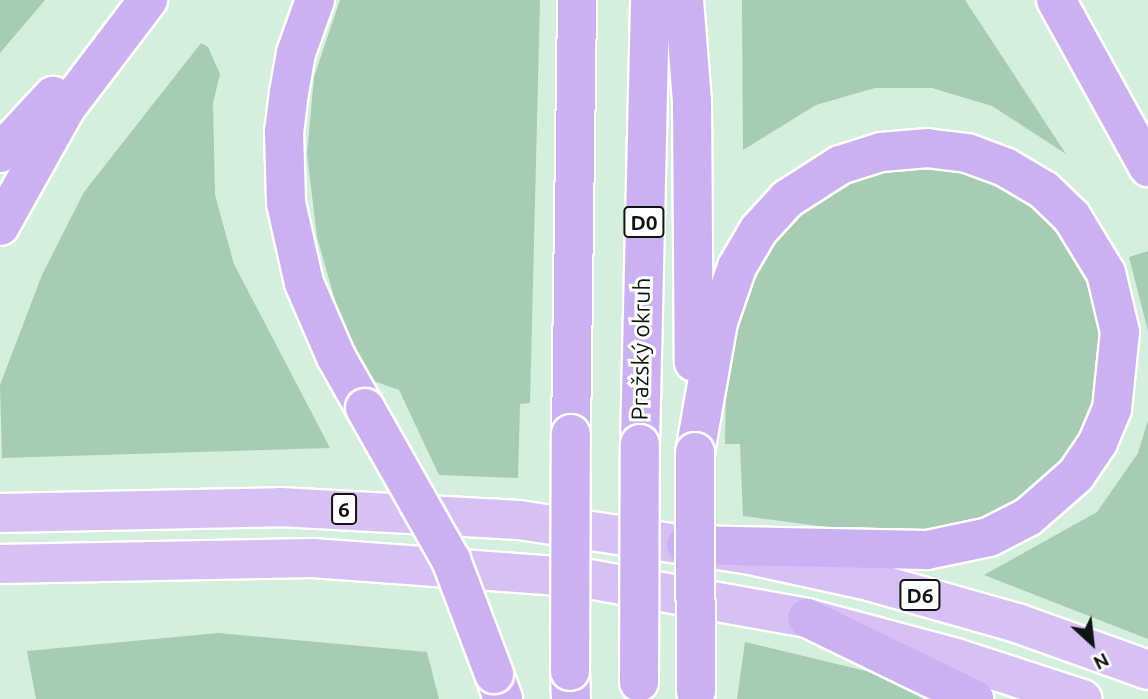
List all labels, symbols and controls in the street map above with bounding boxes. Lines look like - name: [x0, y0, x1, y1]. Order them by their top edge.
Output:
- road number: D0: [623, 204, 665, 240]
- street label: Pražský okruh: [626, 277, 656, 421]
- road number: 6: [330, 491, 358, 526]
- road number: D6: [899, 578, 941, 612]
- north arrow: [1057, 608, 1127, 678]
- text: N: [1090, 649, 1113, 675]

